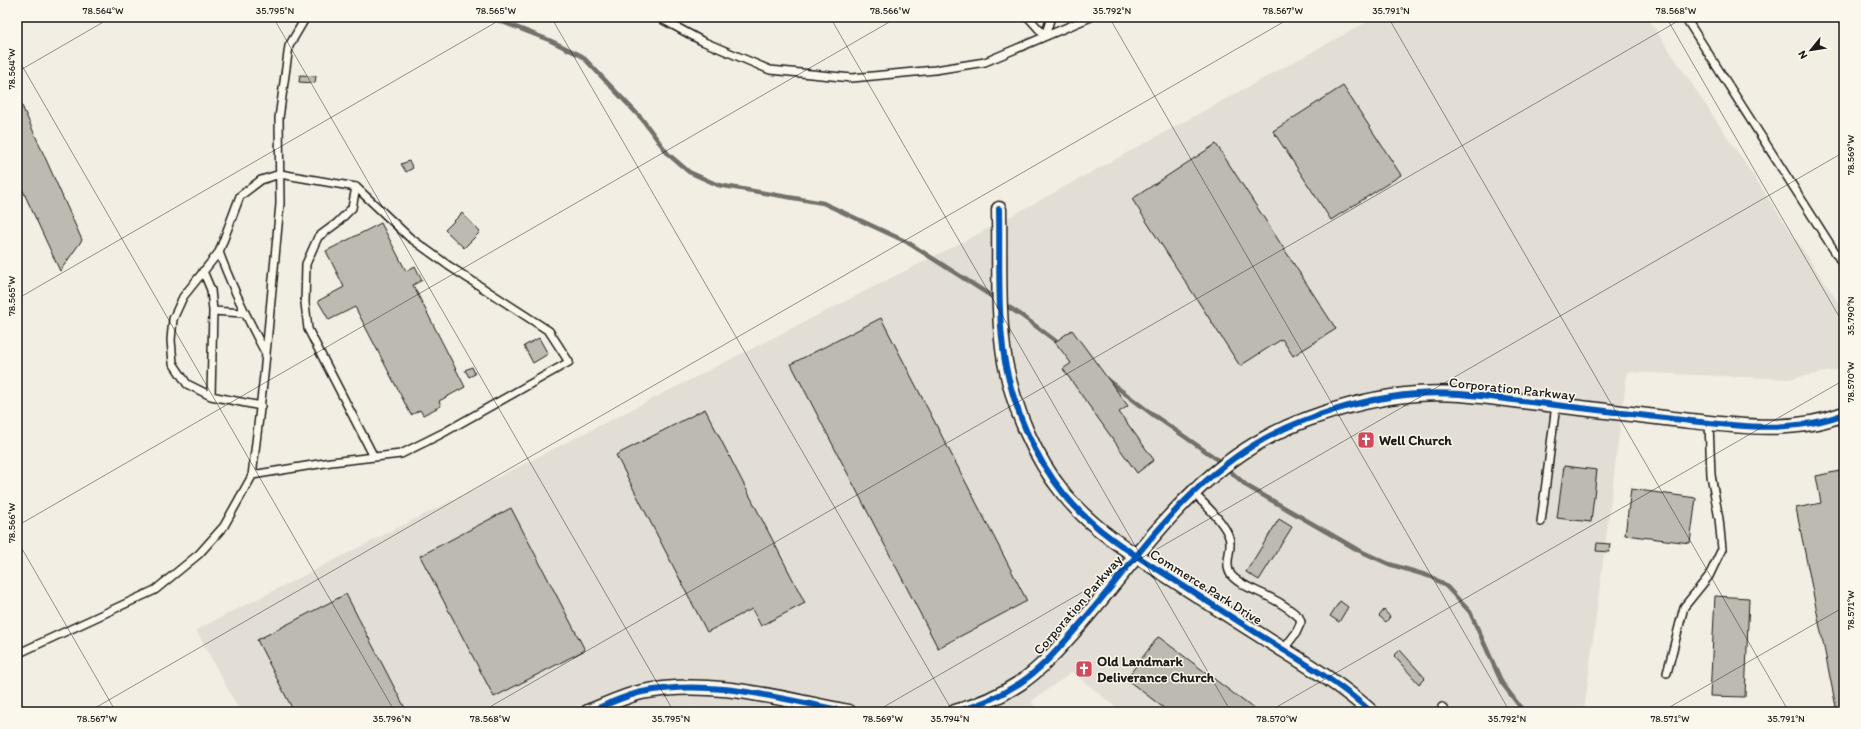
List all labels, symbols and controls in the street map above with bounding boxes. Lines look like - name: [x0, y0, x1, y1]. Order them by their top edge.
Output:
- text: 78.564°W: [83, 4, 124, 17]
- text: 35.795°N: [256, 4, 294, 17]
- text: 78.565°W: [476, 4, 517, 17]
- text: 78.566°W: [870, 4, 911, 17]
- text: 35.792°N: [1093, 4, 1131, 17]
- text: 78.567°W: [1263, 4, 1303, 17]
- text: 35.791°N: [1372, 4, 1410, 17]
- text: 78.568°W: [1656, 4, 1697, 17]
- north arrow: [1791, 30, 1831, 70]
- text: 78.564°W: [5, 48, 18, 89]
- text: N: [1795, 48, 1810, 61]
- text: 78.569°W: [1844, 134, 1857, 175]
- text: 78.565°W: [5, 275, 18, 316]
- text: 35.790°N: [1844, 296, 1857, 336]
- text: 78.570°W: [1844, 361, 1857, 402]
- street label: Corporation Parkway: [1448, 374, 1576, 404]
- church icon: Well Church: [1356, 430, 1376, 450]
- place label: Well Church: [1379, 432, 1452, 449]
- text: 78.566°W: [5, 502, 18, 543]
- street label: Commerce Park Drive: [1147, 545, 1266, 629]
- street label: Corporation Parkway: [1030, 551, 1126, 658]
- text: 78.571°W: [1844, 590, 1857, 630]
- place label: Old Landmark Deliverance Church: [1097, 653, 1215, 686]
- church icon: Old Landmark Deliverance Church: [1074, 659, 1094, 679]
- text: 78.567°W: [77, 712, 117, 725]
- text: 35.796°N: [373, 712, 411, 725]
- text: 78.568°W: [470, 712, 511, 725]
- text: 35.795°N: [652, 712, 690, 725]
- text: 78.569°W: [863, 712, 904, 725]
- text: 35.794°N: [930, 712, 970, 725]
- text: 78.570°W: [1257, 712, 1298, 725]
- text: 35.792°N: [1488, 712, 1526, 725]
- text: 78.571°W: [1650, 712, 1690, 725]
- text: 35.791°N: [1767, 712, 1805, 725]

